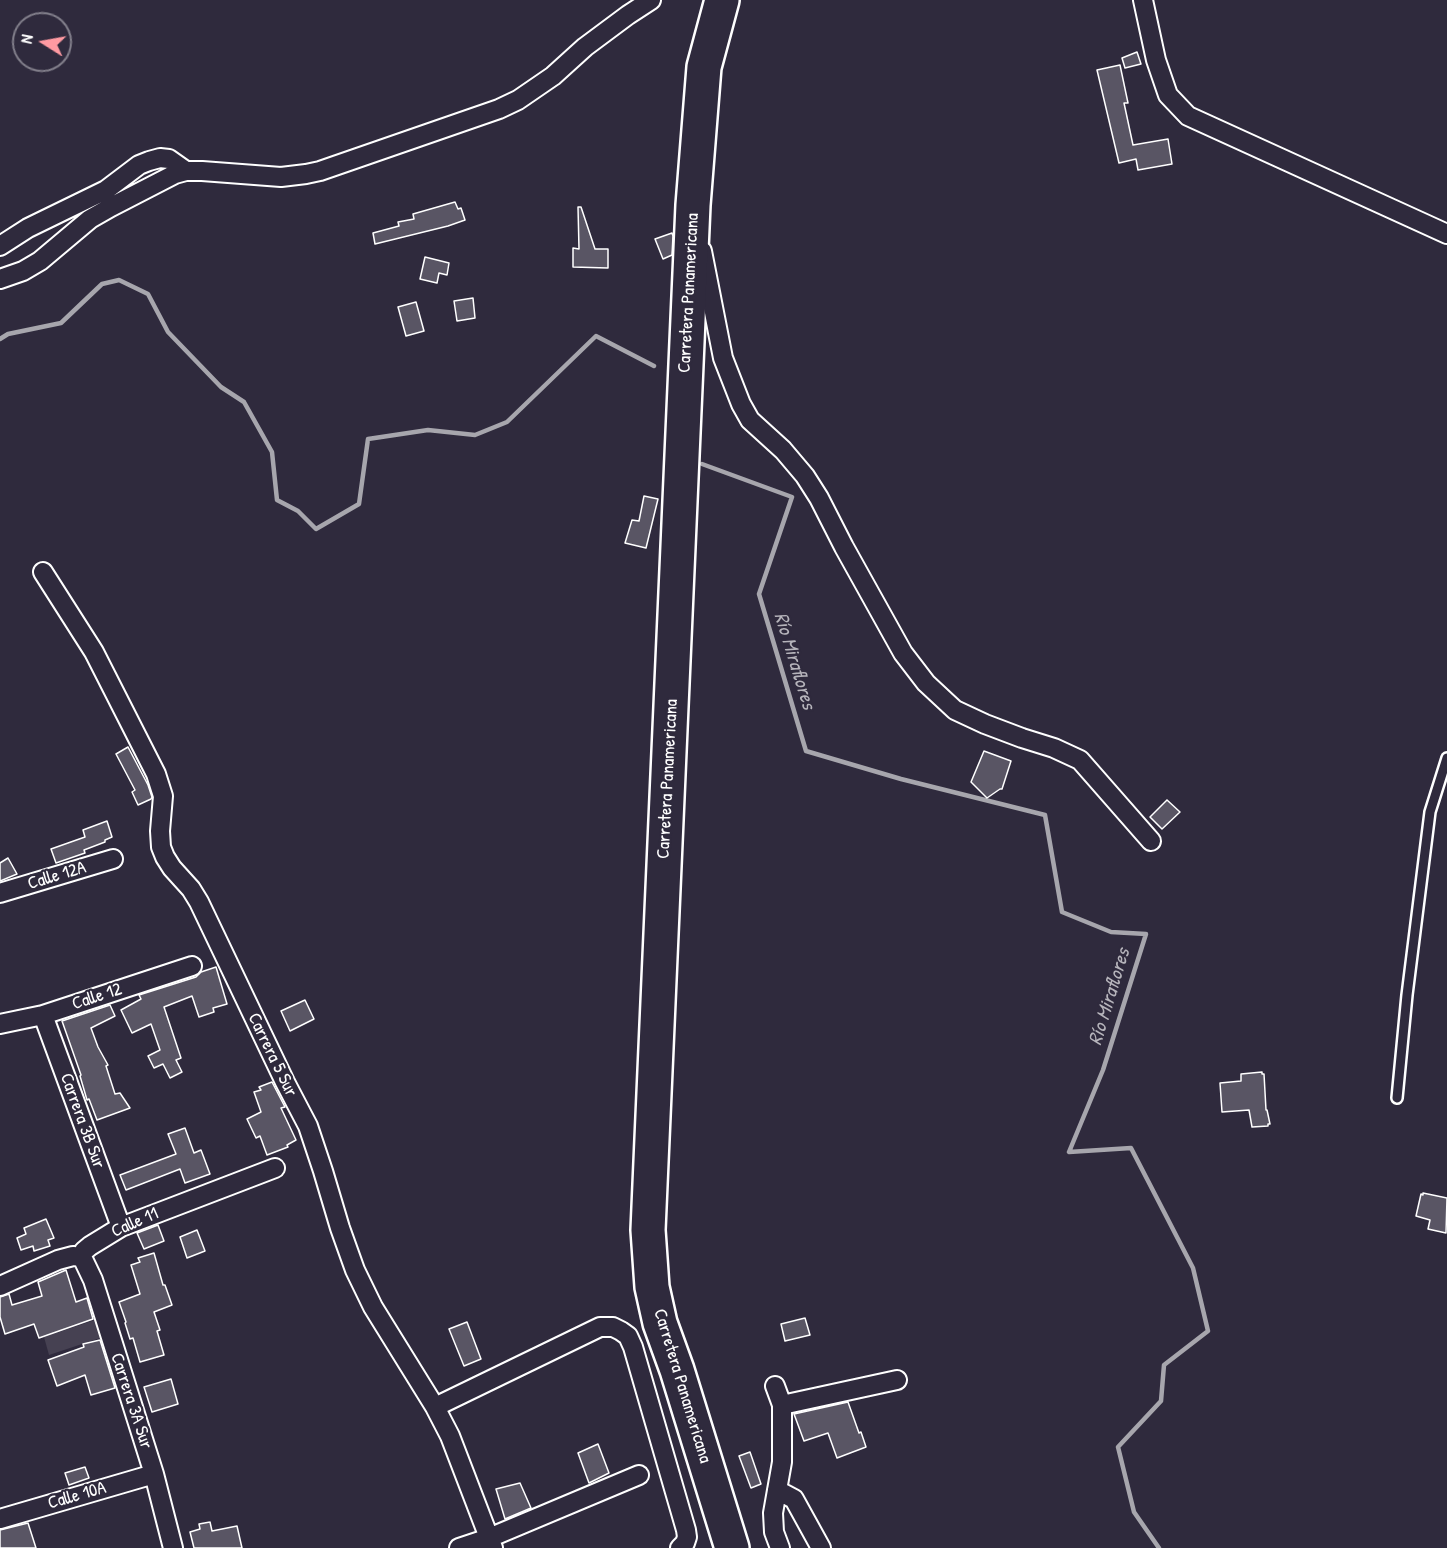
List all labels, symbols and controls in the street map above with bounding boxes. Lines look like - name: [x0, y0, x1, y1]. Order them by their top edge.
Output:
- north arrow: [12, 12, 72, 72]
- text: N: [15, 33, 38, 45]
- street label: Carretera Panamericana: [674, 213, 704, 373]
- water label: Río Miraflores: [768, 610, 820, 712]
- street label: Carretera Panamericana: [653, 699, 683, 859]
- street label: Calle 12A: [25, 857, 89, 895]
- water label: Río Miraflores: [1084, 946, 1136, 1048]
- street label: Calle 12: [69, 979, 125, 1015]
- street label: Carrera 5 Sur: [243, 1010, 301, 1100]
- street label: Carrera 3B Sur: [55, 1070, 109, 1172]
- street label: Calle 11: [108, 1203, 162, 1243]
- street label: Carretera Panamericana: [648, 1306, 716, 1466]
- street label: Carrera 3A Sur: [105, 1350, 157, 1452]
- street label: Calle 10A: [45, 1477, 109, 1515]

